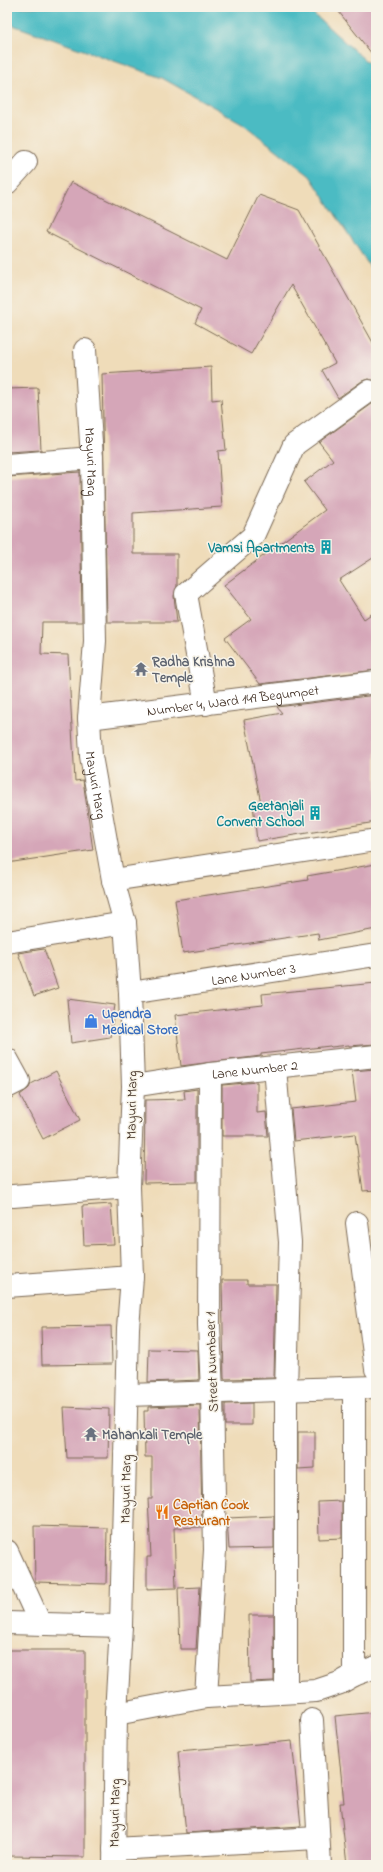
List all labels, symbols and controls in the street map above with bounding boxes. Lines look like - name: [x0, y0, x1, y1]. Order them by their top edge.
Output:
- street label: Mayuri Marg: [78, 427, 102, 496]
- place label: Vamsi Apartments: [207, 538, 315, 559]
- building icon: Vamsi Apartments: [318, 539, 334, 555]
- place label: Radha Krishna Temple: [151, 652, 235, 689]
- temple icon: Radha Krishna Temple: [133, 661, 149, 677]
- street label: Number 4, Ward 149 Begumpet: [146, 680, 321, 723]
- street label: Mayuri Marg: [79, 751, 111, 821]
- place label: Geetanjali Convent School: [217, 796, 305, 833]
- building icon: Geetanjali Convent School: [307, 805, 323, 821]
- street label: Lane Number 3: [210, 958, 298, 992]
- place label: Upendra Medical Store: [102, 1004, 179, 1041]
- shop icon: Upendra Medical Store: [83, 1013, 99, 1029]
- street label: Lane Number 2: [211, 1056, 299, 1086]
- street label: Mayuri Marg: [121, 1070, 145, 1140]
- street label: Street Numbaer 1: [200, 1311, 225, 1413]
- place label: Mahankali Temple: [102, 1425, 203, 1446]
- temple icon: Mahankali Temple: [83, 1426, 99, 1442]
- street label: Mayuri Marg: [115, 1454, 139, 1524]
- place label: Captian Cook Resturant: [172, 1495, 250, 1532]
- restaurant icon: Captian Cook Resturant: [154, 1504, 170, 1520]
- street label: Mayuri Marg: [104, 1778, 128, 1848]

